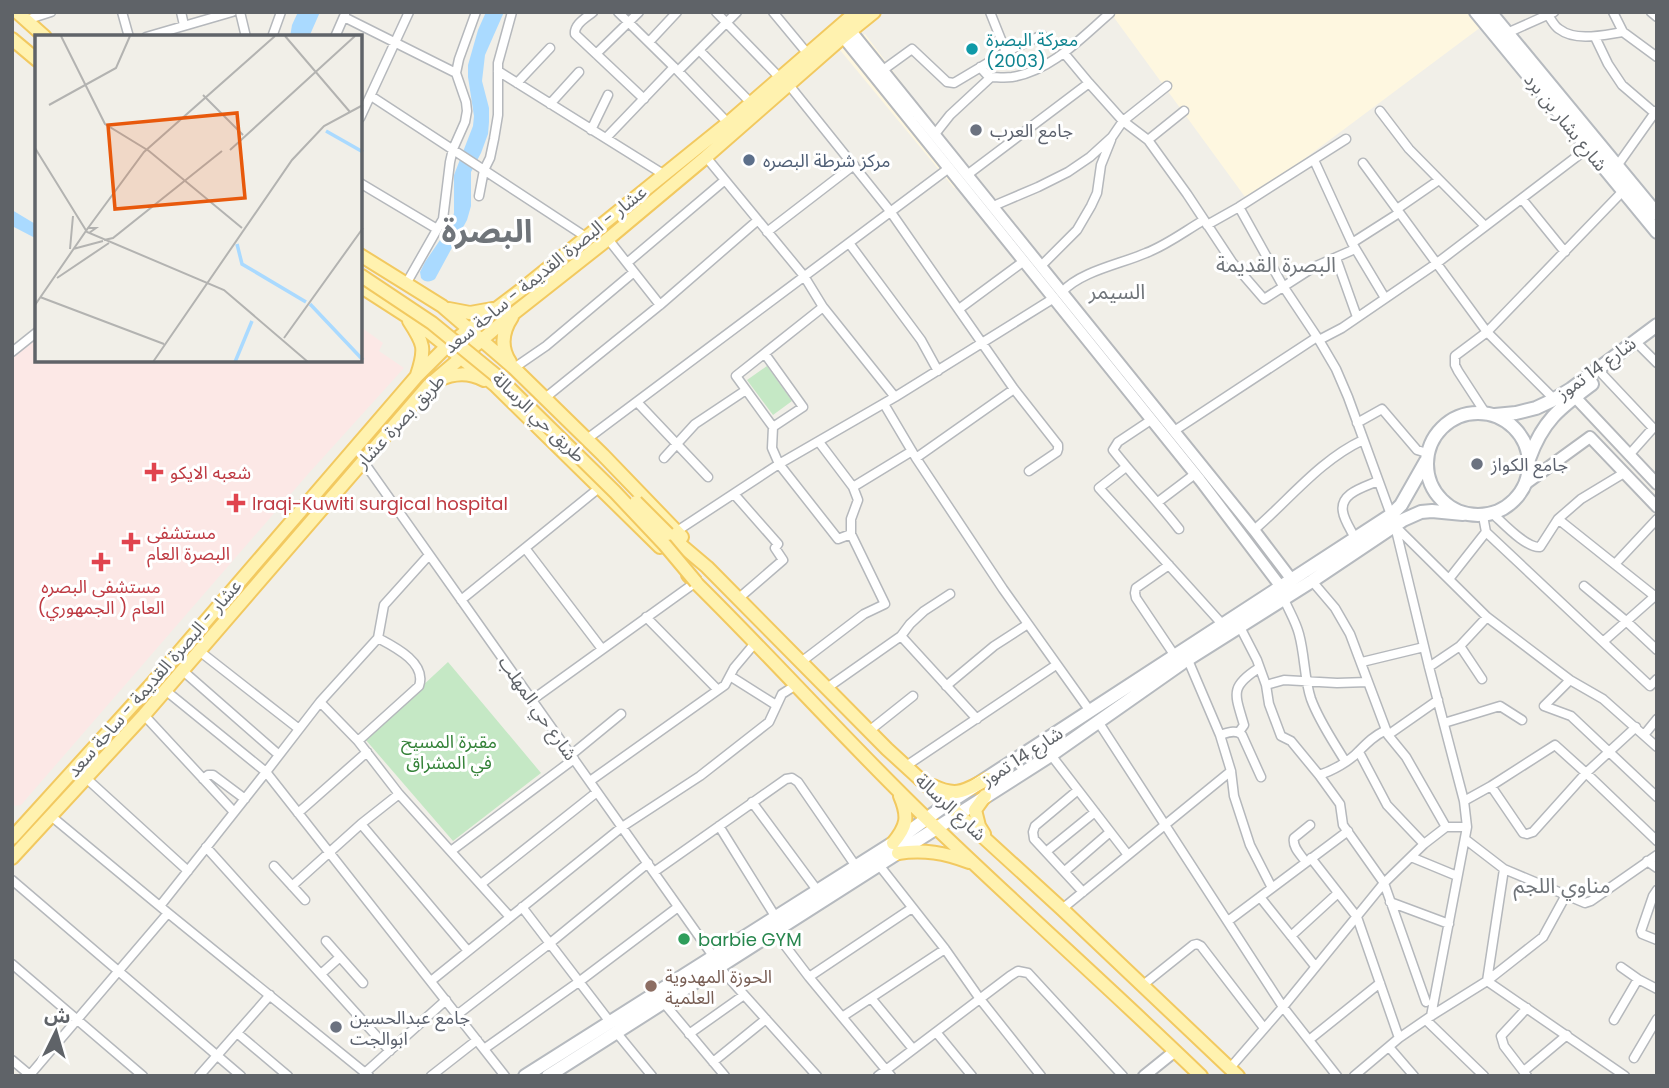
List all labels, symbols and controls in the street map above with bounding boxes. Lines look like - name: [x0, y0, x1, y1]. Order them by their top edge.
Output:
- place label: معركة البصرة (2003): [986, 27, 1078, 73]
- inset map: [35, 35, 362, 362]
- marker: معركة البصرة (2003): [964, 41, 980, 57]
- street label: شارع بشار بن برد: [1517, 68, 1613, 178]
- place label: جامع العرب: [990, 118, 1073, 145]
- marker: جامع العرب: [968, 122, 984, 138]
- place label: مركز شرطة البصره: [763, 148, 891, 173]
- marker: مركز شرطة البصره: [741, 152, 757, 168]
- street label: عشار - البصرة القديمة - ساحة سعد: [438, 179, 652, 359]
- district label: البصرة: [442, 208, 532, 253]
- district label: البصرة القديمة: [1216, 250, 1336, 279]
- district label: السيمر: [1088, 277, 1145, 306]
- street label: شارع 14 تموز: [1550, 331, 1642, 408]
- street label: طريق حي الرسالة: [486, 366, 591, 469]
- street label: طريق بصرة عشار: [349, 369, 450, 474]
- place label: جامع الكواز: [1490, 452, 1568, 479]
- marker: جامع الكواز: [1469, 456, 1485, 472]
- place label: شعبه الايكو: [170, 460, 251, 485]
- marker: شعبه الايكو: [144, 462, 164, 482]
- place label: Iraqi-Kuwiti surgical hospital: [252, 491, 508, 516]
- marker: Iraqi-Kuwiti surgical hospital: [226, 493, 246, 513]
- place label: مستشفى البصرة العام: [147, 520, 230, 568]
- marker: مستشفى البصرة العام: [121, 532, 141, 552]
- marker: مستشفى البصره العام ( الجمهوري): [91, 552, 111, 572]
- place label: مستشفى البصره العام ( الجمهوري): [38, 574, 165, 622]
- street label: عشار - البصرة القديمة - ساحة سعد: [61, 574, 247, 782]
- street label: شارع حي المهلب: [491, 651, 583, 766]
- street label: شارع 14 تموز: [975, 720, 1069, 794]
- park label: مقبرة المسيح في المشراق: [401, 729, 497, 776]
- street label: شارع الرسالة: [909, 768, 992, 848]
- district label: مناوي اللجم: [1513, 871, 1611, 901]
- place label: barbie GYM: [698, 927, 802, 952]
- marker: barbie GYM: [676, 931, 692, 947]
- place label: الحوزة المهدوية العلمية: [665, 964, 772, 1010]
- marker: الحوزة المهدوية العلمية: [643, 978, 659, 994]
- north arrow: [21, 997, 91, 1067]
- text: ش: [43, 1001, 72, 1030]
- place label: جامع عبدالحسين ابوالجت: [350, 1005, 470, 1051]
- marker: جامع عبدالحسين ابوالجت: [328, 1019, 344, 1035]

